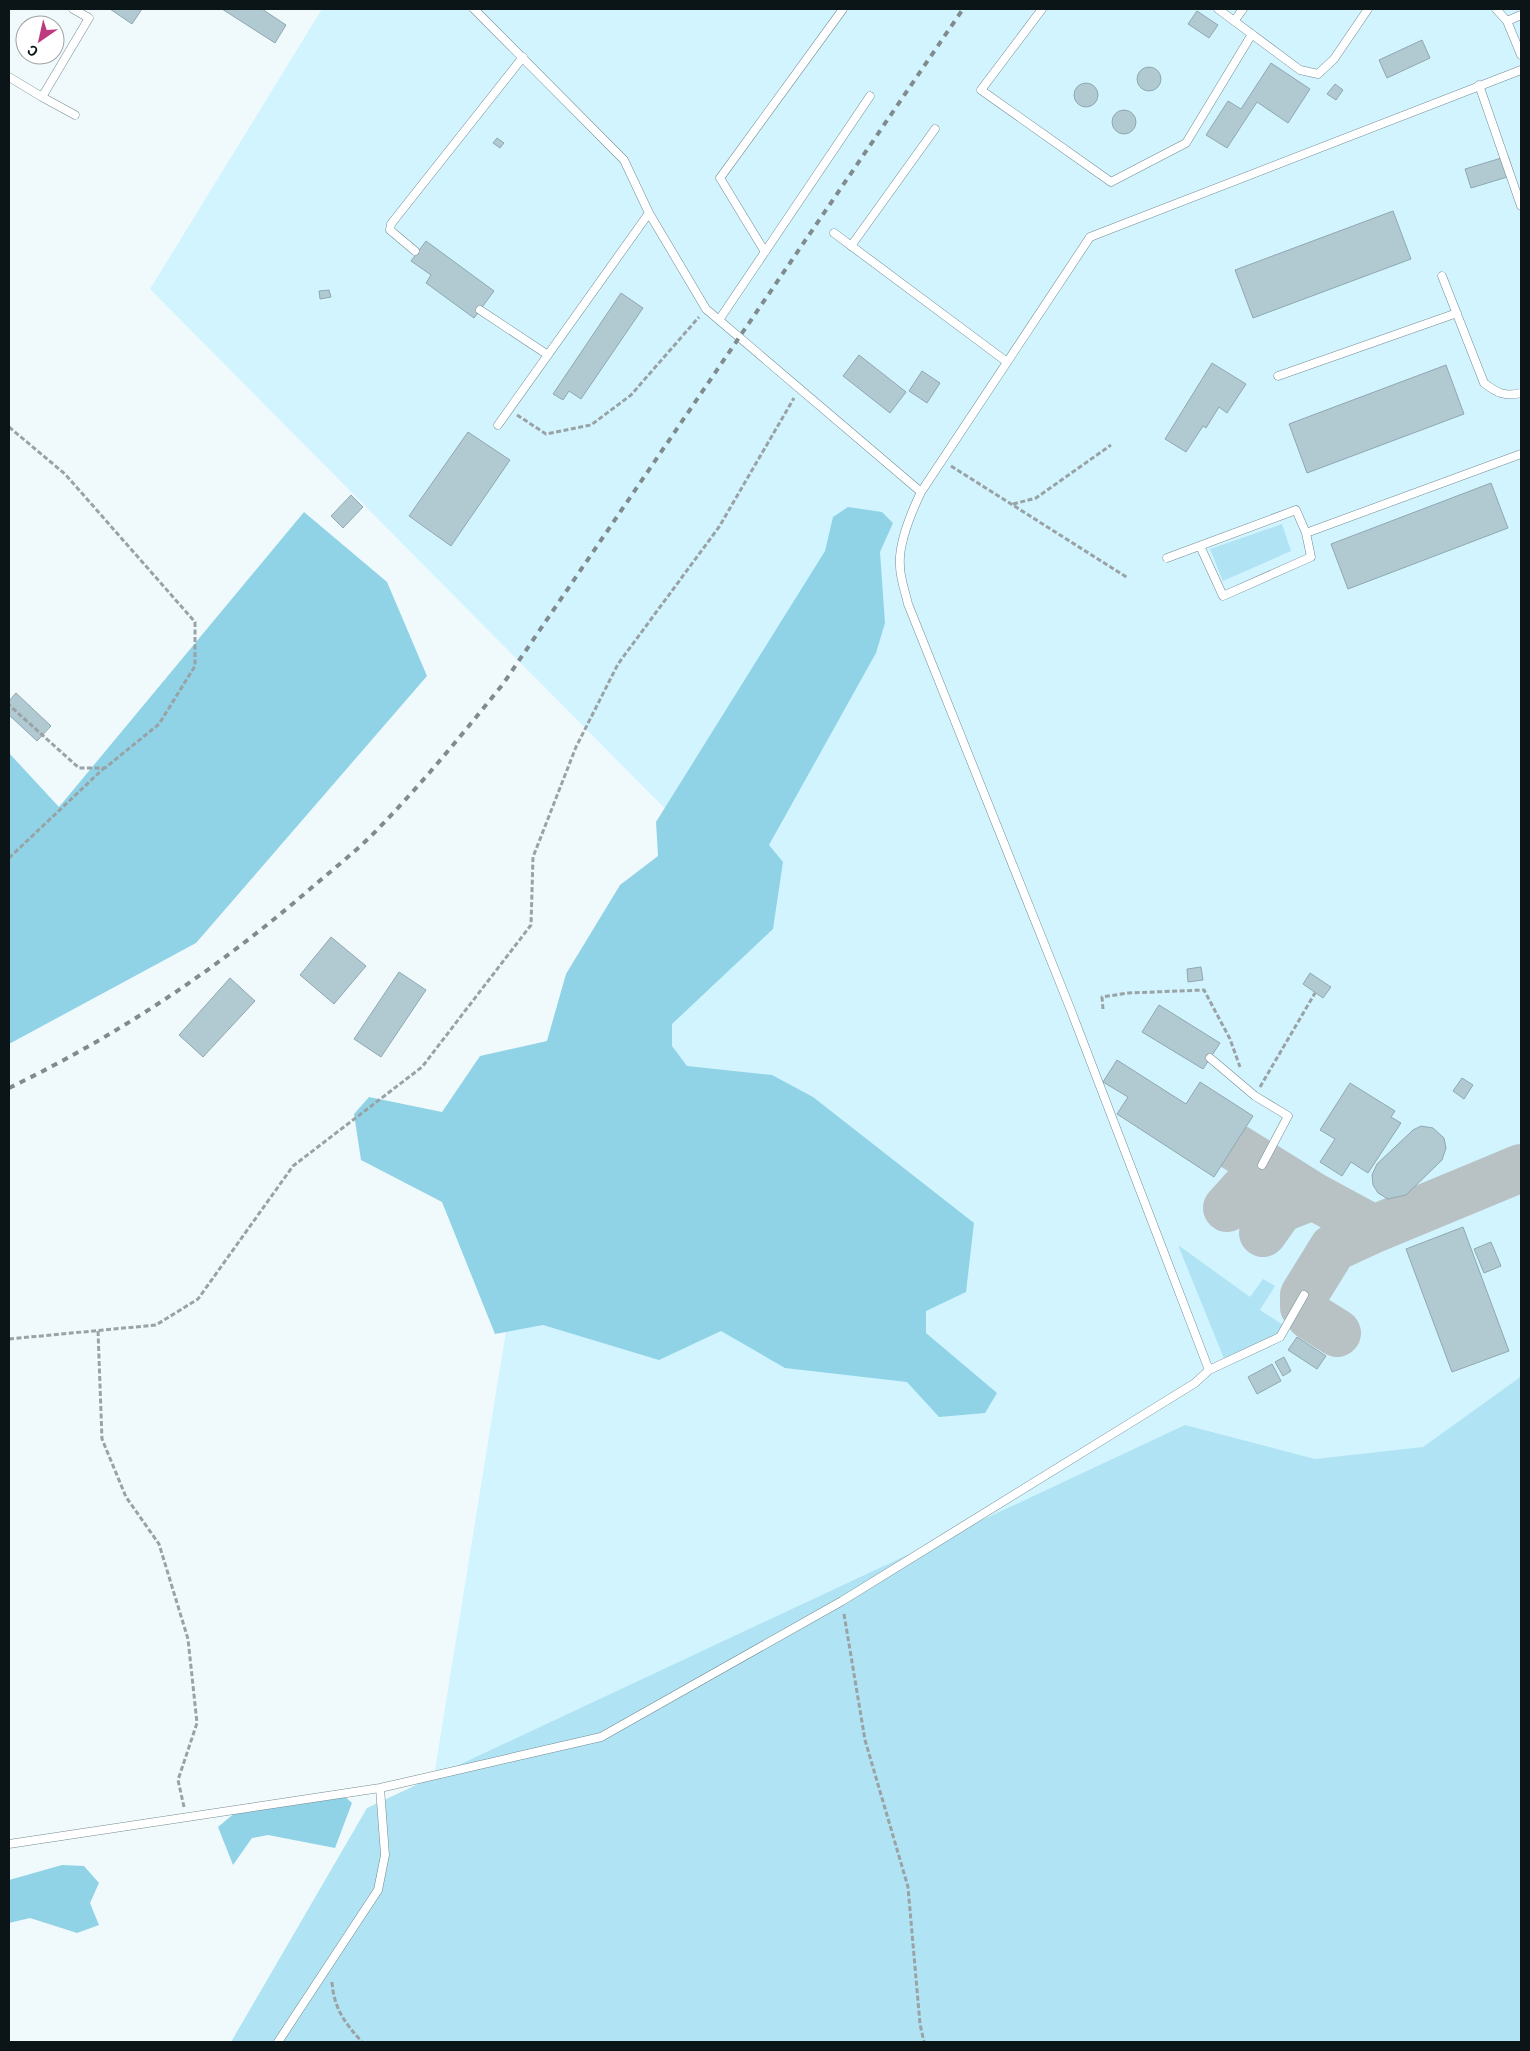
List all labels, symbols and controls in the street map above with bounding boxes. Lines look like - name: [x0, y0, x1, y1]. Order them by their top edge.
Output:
- north arrow: [15, 15, 65, 65]
- text: С: [24, 42, 41, 60]

